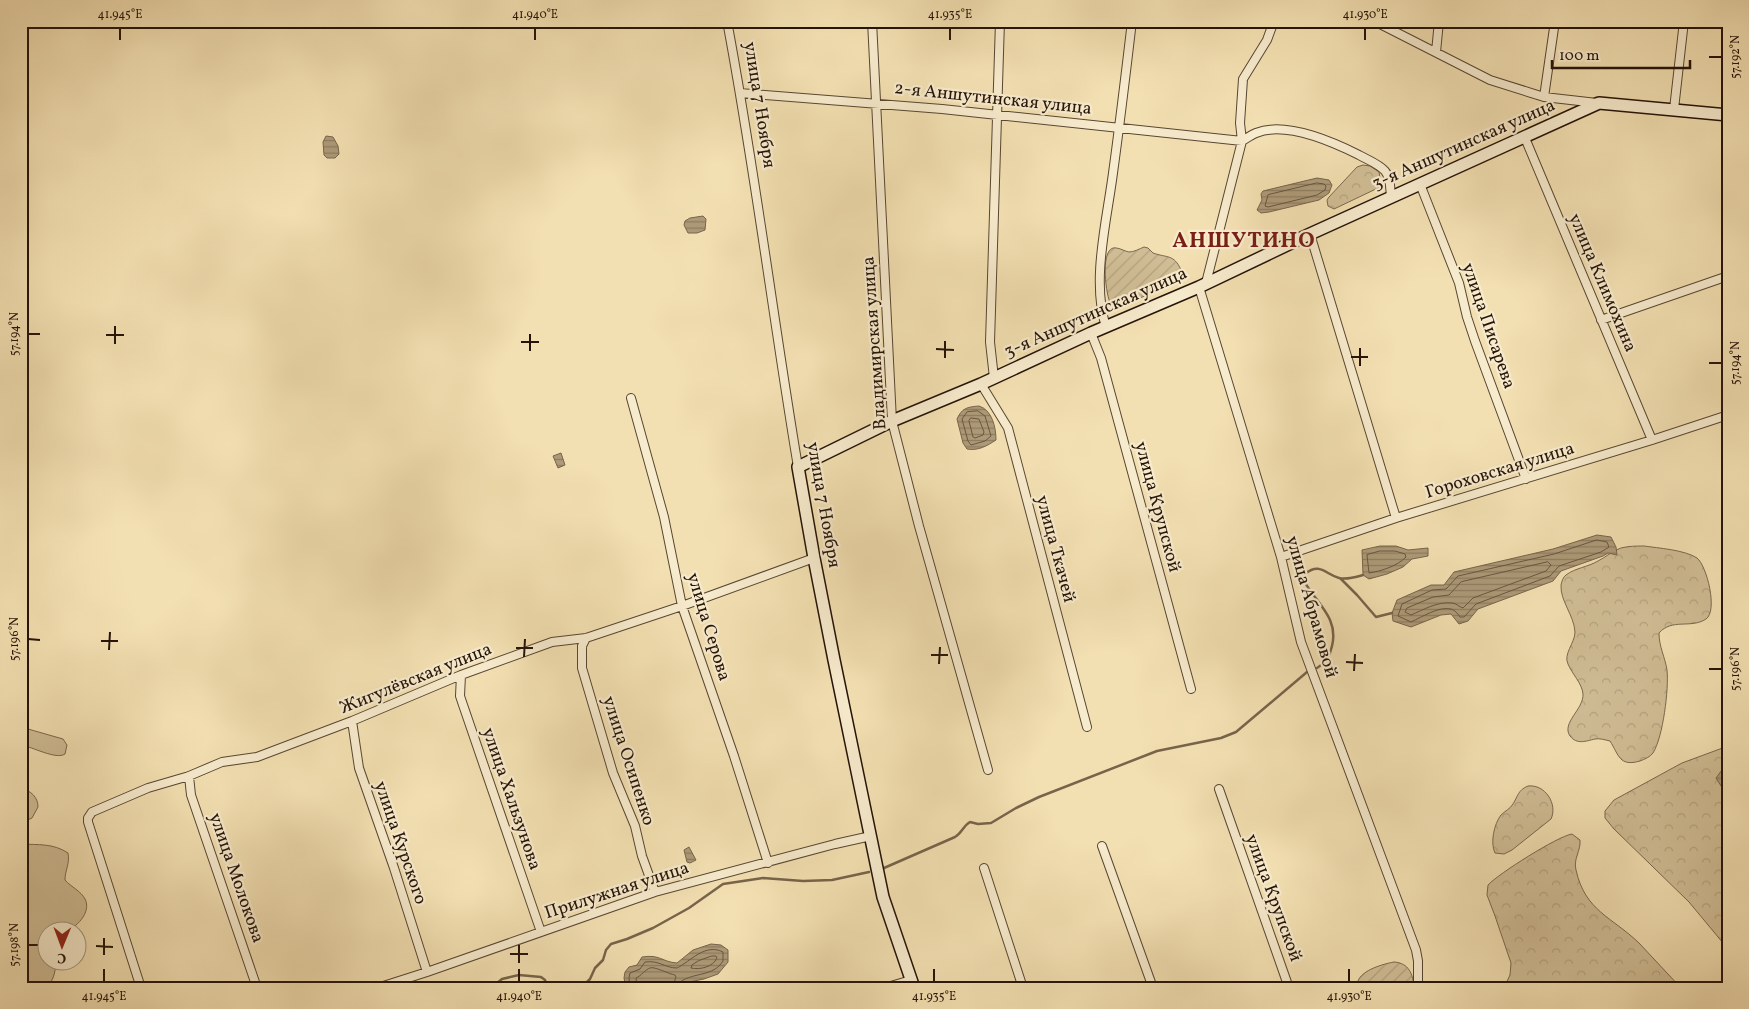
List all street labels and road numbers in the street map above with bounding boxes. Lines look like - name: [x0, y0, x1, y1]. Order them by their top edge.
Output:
- street label: улица 7 Ноября: [737, 40, 781, 170]
- street label: 2-я Аншутинская улица: [893, 76, 1093, 122]
- street label: 3-я Аншутинская улица: [1368, 93, 1560, 197]
- street label: улица Климохина: [1561, 210, 1643, 356]
- street label: Владимирская улица: [856, 255, 894, 431]
- street label: улица Писарева: [1455, 260, 1521, 392]
- street label: 3-я Аншутинская улица: [1000, 261, 1192, 365]
- street label: Гороховская улица: [1422, 436, 1578, 506]
- street label: улица Крупской: [1128, 439, 1186, 575]
- street label: улица 7 Ноября: [800, 440, 846, 570]
- street label: улица Ткачей: [1029, 493, 1081, 605]
- street label: улица Абрамовой: [1279, 533, 1343, 681]
- street label: улица Серова: [680, 570, 736, 684]
- street label: Жигулёвская улица: [336, 637, 496, 721]
- street label: улица Осипенко: [595, 693, 661, 829]
- street label: улица Хальзунова: [475, 724, 547, 874]
- street label: улица Курского: [367, 778, 433, 908]
- street label: улица Молокова: [202, 810, 270, 946]
- street label: улица Крупской: [1238, 831, 1308, 965]
- street label: Прилужная улица: [541, 856, 693, 926]

